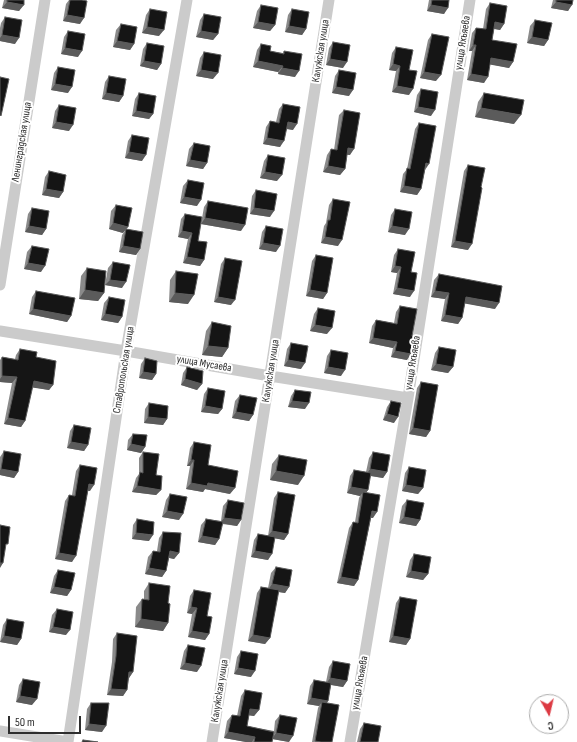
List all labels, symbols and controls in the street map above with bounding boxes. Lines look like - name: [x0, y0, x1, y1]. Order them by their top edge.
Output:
- street label: улица Яхъяева: [452, 15, 474, 71]
- street label: Калужская улица: [310, 19, 332, 83]
- street label: Ленинградская улица: [9, 101, 35, 183]
- street label: Ставропольская улица: [111, 326, 137, 414]
- street label: улица Яхъяева: [402, 335, 424, 391]
- street label: Калужская улица: [260, 339, 282, 403]
- street label: улица Мусаева: [175, 353, 233, 375]
- street label: улица Яхъяева: [349, 655, 371, 711]
- street label: Калужская улица: [209, 659, 231, 723]
- north arrow: [529, 694, 569, 734]
- scale bar: [10, 708, 83, 734]
- text: 50 m: [15, 715, 35, 730]
- text: С: [547, 719, 554, 732]

